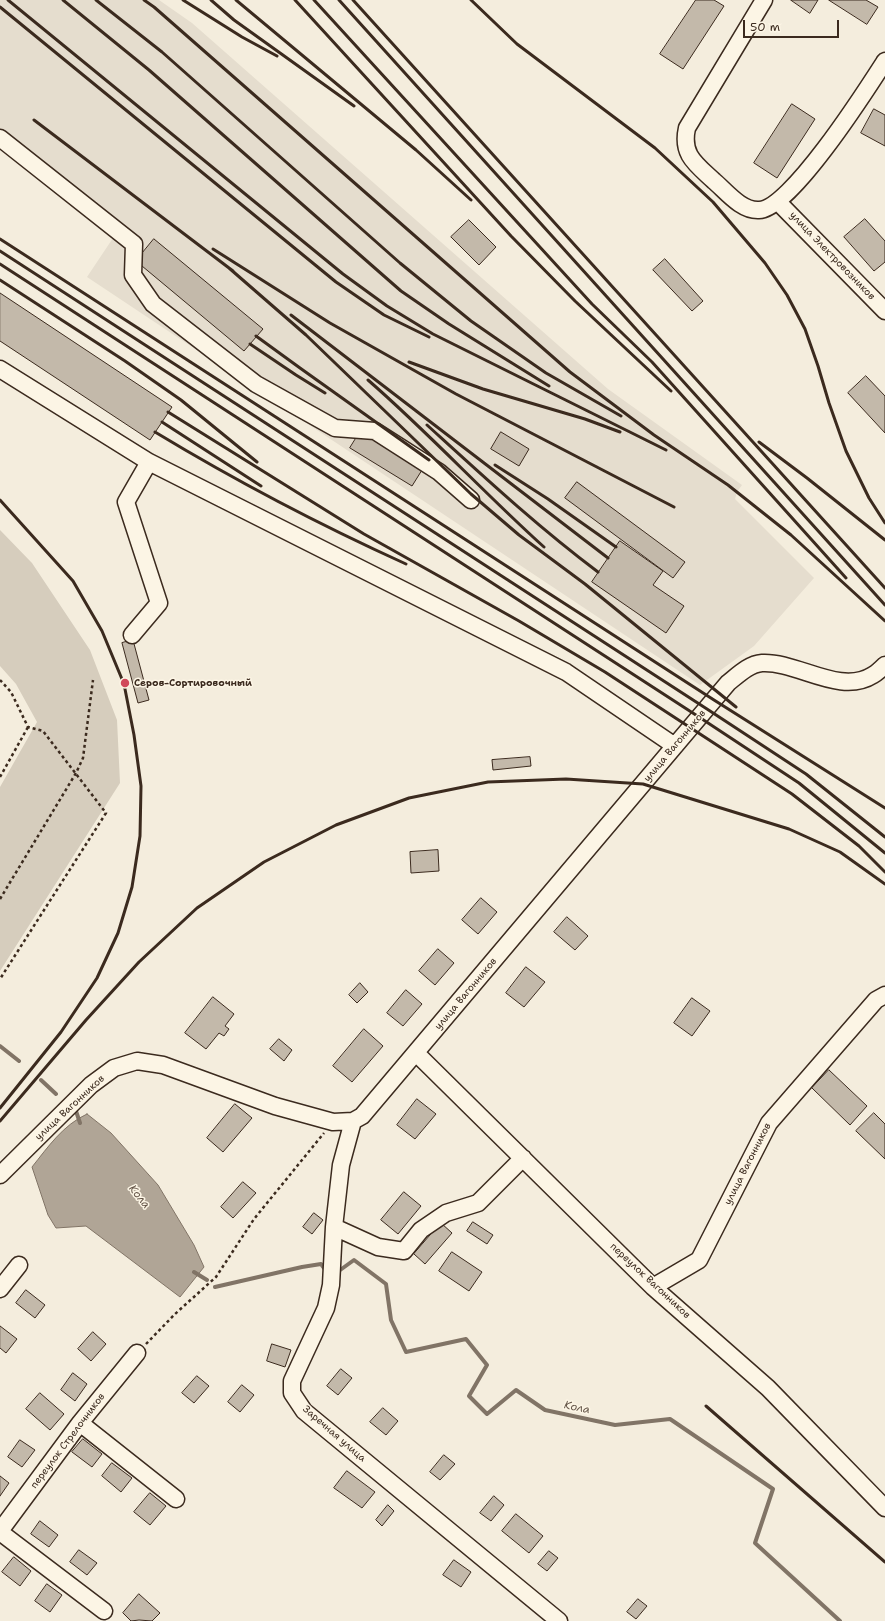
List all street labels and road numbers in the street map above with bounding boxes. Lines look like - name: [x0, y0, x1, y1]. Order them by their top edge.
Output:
- street label: улица Электровозников: [787, 209, 877, 303]
- street label: улица Вагонников: [641, 708, 709, 784]
- street label: улица Вагонников: [432, 956, 500, 1032]
- street label: улица Вагонников: [33, 1073, 107, 1143]
- street label: улица Вагонников: [722, 1121, 774, 1207]
- street label: переулок Вагонников: [607, 1241, 693, 1321]
- street label: переулок Стрелочников: [28, 1391, 108, 1491]
- street label: Заречная улица: [300, 1403, 368, 1465]

